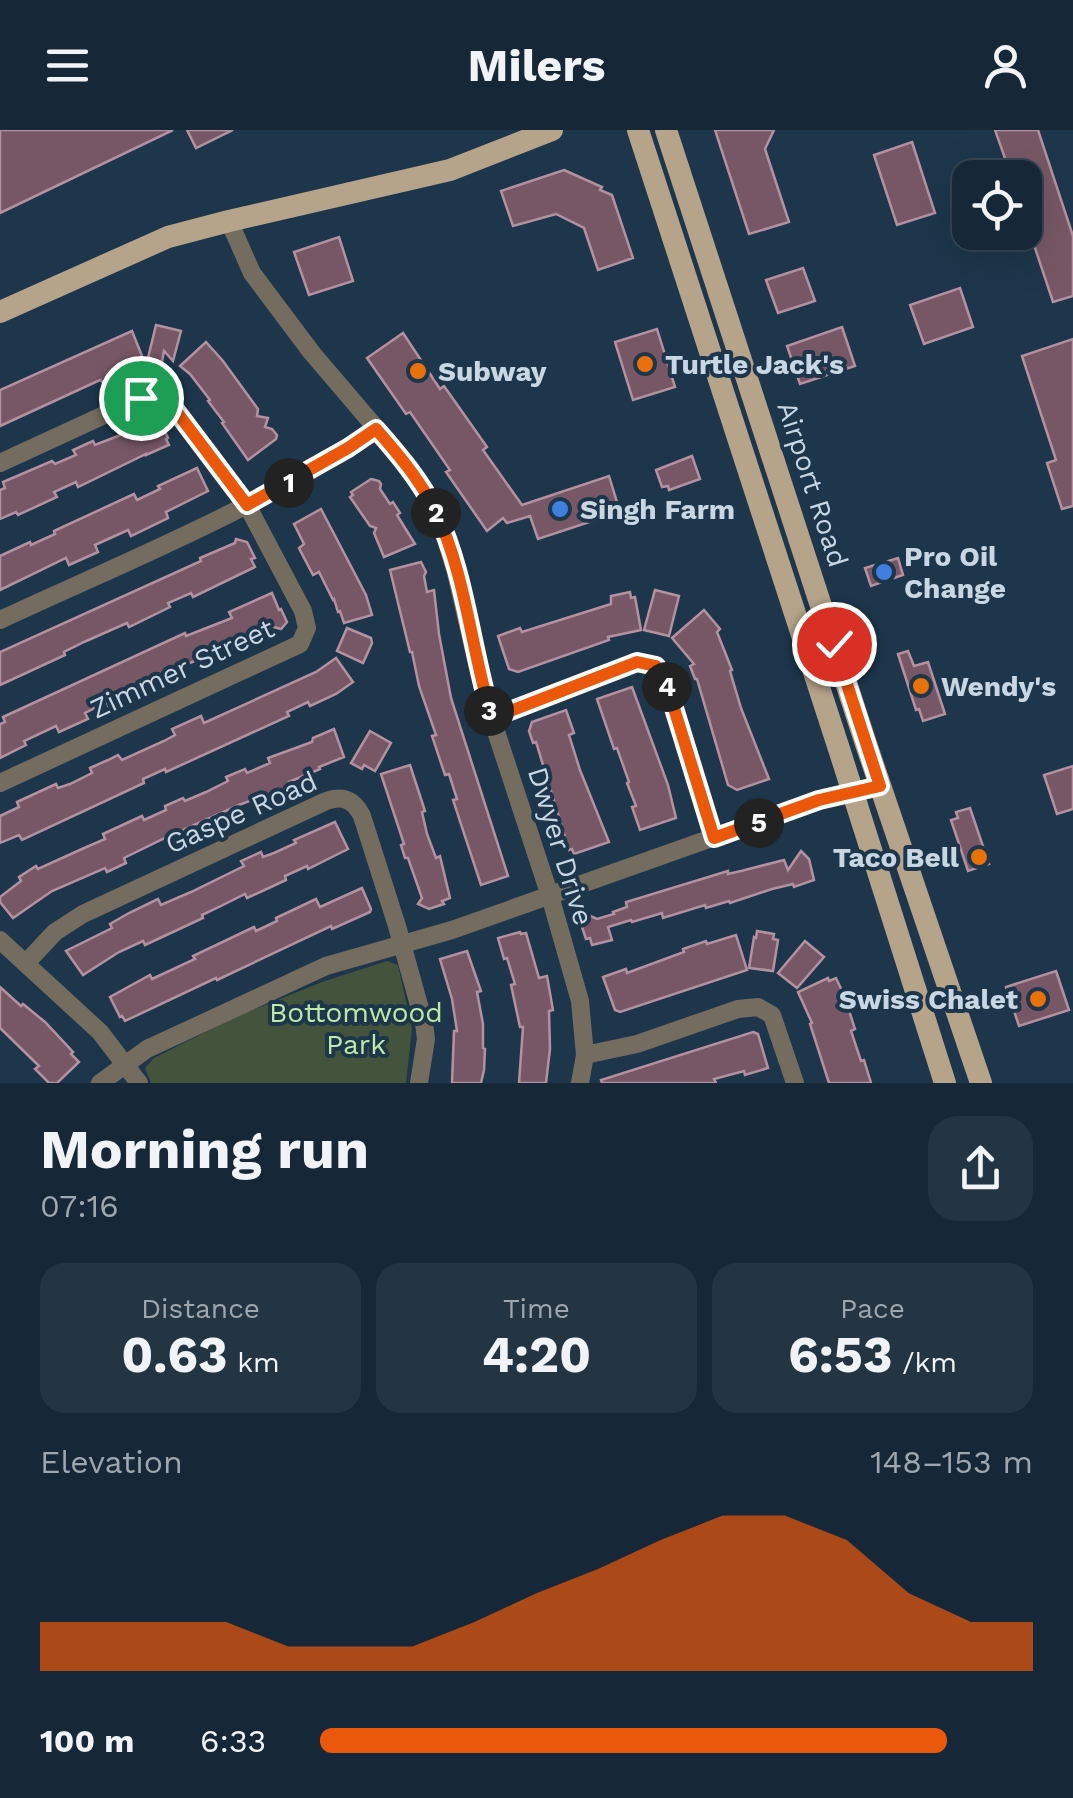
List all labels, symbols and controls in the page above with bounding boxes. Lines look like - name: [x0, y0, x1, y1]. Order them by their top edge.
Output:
- icon: menu: [40, 38, 95, 93]
- icon: person: [978, 38, 1033, 93]
- text: Milers: [468, 39, 605, 92]
- map controls: [952, 160, 1042, 250]
- button: locate: [952, 160, 1042, 250]
- place label: Turtle Jack's: [665, 348, 844, 381]
- marker: Turtle Jack's: [634, 353, 656, 375]
- place label: Subway: [438, 355, 547, 388]
- pin: [99, 356, 184, 441]
- marker: Subway: [407, 360, 429, 382]
- icon: arrive: [114, 371, 169, 426]
- street label: Airport Road: [770, 397, 855, 571]
- pin: 1: [264, 458, 314, 508]
- text: 1: [283, 466, 295, 499]
- pin: 2: [411, 488, 461, 538]
- place label: Singh Farm: [580, 493, 735, 526]
- text: 2: [428, 496, 444, 529]
- marker: Singh Farm: [549, 498, 571, 520]
- place label: Pro Oil Change: [904, 540, 1006, 605]
- marker: Pro Oil Change: [873, 561, 895, 583]
- pin: [792, 602, 877, 687]
- street label: Zimmer Street: [85, 611, 280, 726]
- icon: check: [807, 617, 862, 672]
- pin: 4: [642, 662, 692, 712]
- text: 4: [658, 670, 676, 703]
- place label: Wendy's: [941, 670, 1056, 703]
- marker: Wendy's: [910, 675, 932, 697]
- pin: 3: [464, 686, 514, 736]
- text: 3: [481, 694, 497, 727]
- street label: Dwyer Drive: [521, 763, 600, 929]
- street label: Gaspe Road: [160, 764, 322, 861]
- pin: 5: [734, 798, 784, 848]
- text: 5: [751, 806, 767, 839]
- place label: Taco Bell: [833, 841, 960, 874]
- marker: Taco Bell: [968, 846, 990, 868]
- place label: Swiss Chalet: [839, 983, 1018, 1016]
- marker: Swiss Chalet: [1027, 988, 1049, 1010]
- park label: Bottomwood Park: [269, 996, 443, 1061]
- button: share: [928, 1116, 1033, 1221]
- text: Morning run: [40, 1117, 369, 1181]
- text: 07:16: [40, 1187, 119, 1225]
- text: Distance: [141, 1292, 260, 1325]
- text: Time: [503, 1292, 570, 1325]
- text: Pace: [840, 1292, 905, 1325]
- text: 0.63: [121, 1325, 228, 1384]
- text: 4:20: [482, 1325, 591, 1384]
- text: 6:53: [788, 1325, 893, 1384]
- text: km: [228, 1346, 280, 1379]
- text: /km: [893, 1346, 957, 1379]
- text: Elevation: [40, 1443, 183, 1481]
- text: 148–153 m: [870, 1443, 1033, 1481]
- text: 100 m: [40, 1722, 134, 1760]
- text: 6:33: [200, 1722, 266, 1760]

